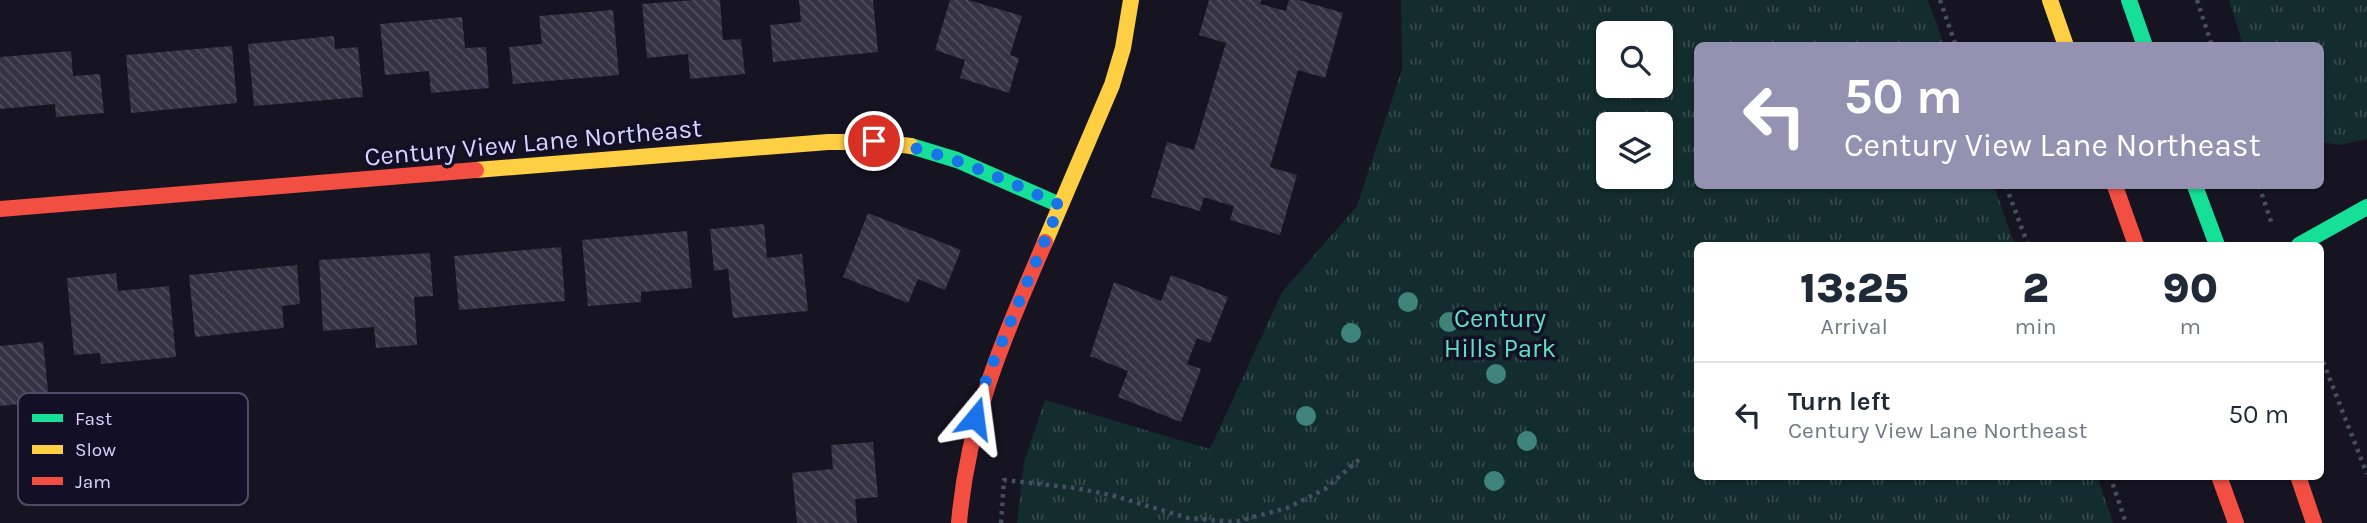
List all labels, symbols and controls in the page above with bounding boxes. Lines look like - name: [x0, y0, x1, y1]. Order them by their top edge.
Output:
- map controls: [1596, 21, 1673, 189]
- button: search: [1596, 21, 1673, 98]
- text: 50 m: [1844, 68, 1962, 125]
- icon: left: [1729, 70, 1820, 161]
- pin: [844, 111, 904, 171]
- street label: Century View Lane Northeast: [363, 112, 703, 173]
- button: layers: [1596, 112, 1673, 189]
- icon: arrive: [855, 122, 893, 160]
- text: Century View Lane Northeast: [1844, 127, 2261, 164]
- text: 13:25: [1800, 263, 1908, 313]
- text: 2: [2022, 263, 2049, 313]
- text: 90: [2163, 263, 2218, 313]
- park label: Century Hills Park: [1444, 303, 1556, 364]
- text: Arrival: [1821, 313, 1888, 340]
- text: min: [2014, 313, 2057, 340]
- text: m: [2180, 313, 2201, 340]
- position arrow: [938, 381, 1012, 455]
- text: Turn left: [1788, 386, 1890, 417]
- legend: [18, 393, 248, 505]
- icon: left: [1729, 396, 1767, 434]
- text: 50 m: [2228, 399, 2289, 430]
- text: Fast: [75, 408, 112, 430]
- text: Century View Lane Northeast: [1788, 417, 2088, 444]
- text: Slow: [75, 439, 116, 461]
- text: Jam: [75, 471, 111, 493]

